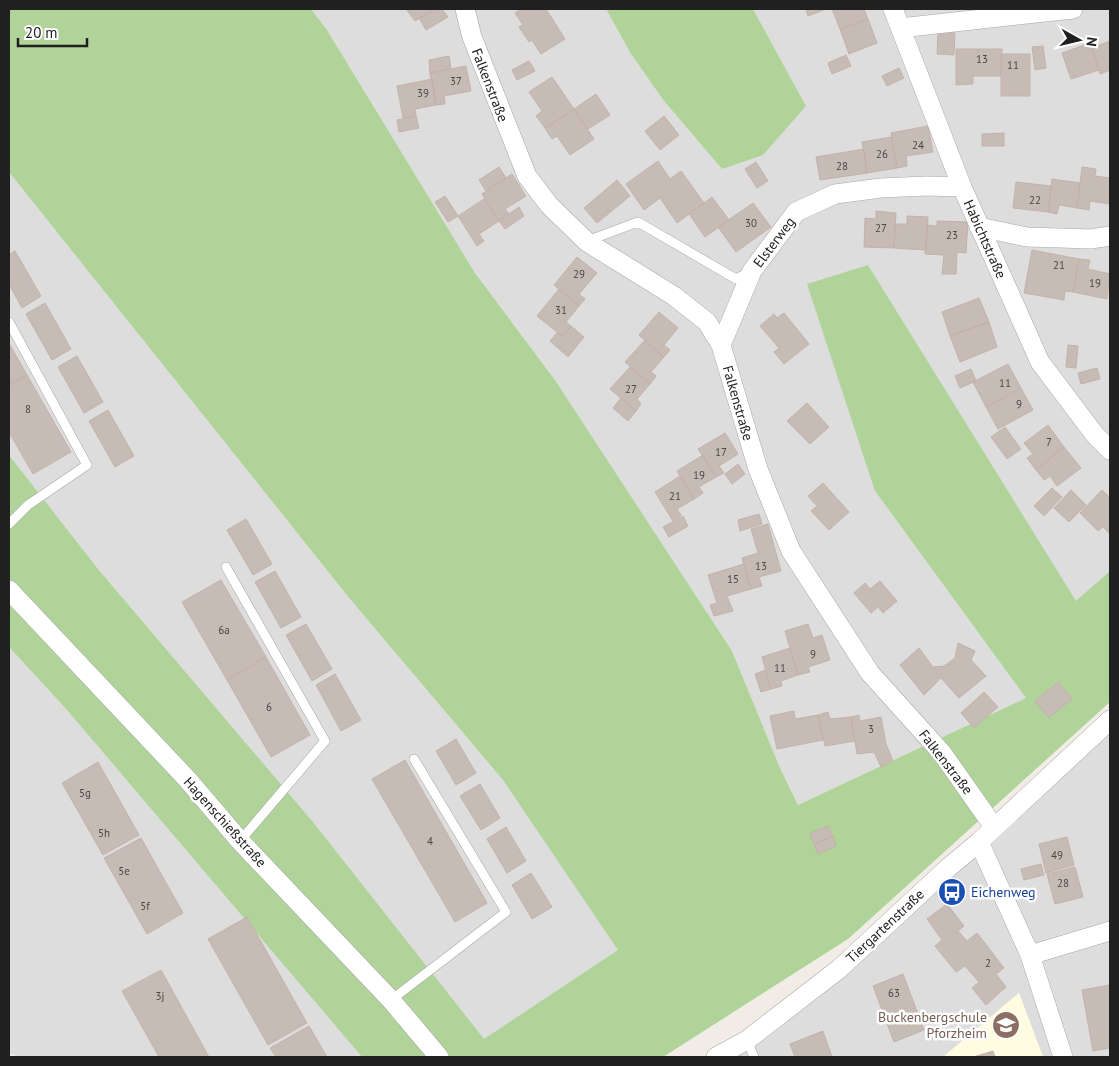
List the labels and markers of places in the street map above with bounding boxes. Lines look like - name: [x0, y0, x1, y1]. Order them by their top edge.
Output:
- bus stop icon: Eichenweg: [937, 877, 967, 907]
- place label: Eichenweg: [971, 883, 1036, 901]
- place label: Buckenbergschule Pforzheim: [878, 1008, 987, 1042]
- school or university icon: Buckenbergschule Pforzheim: [991, 1010, 1021, 1040]

